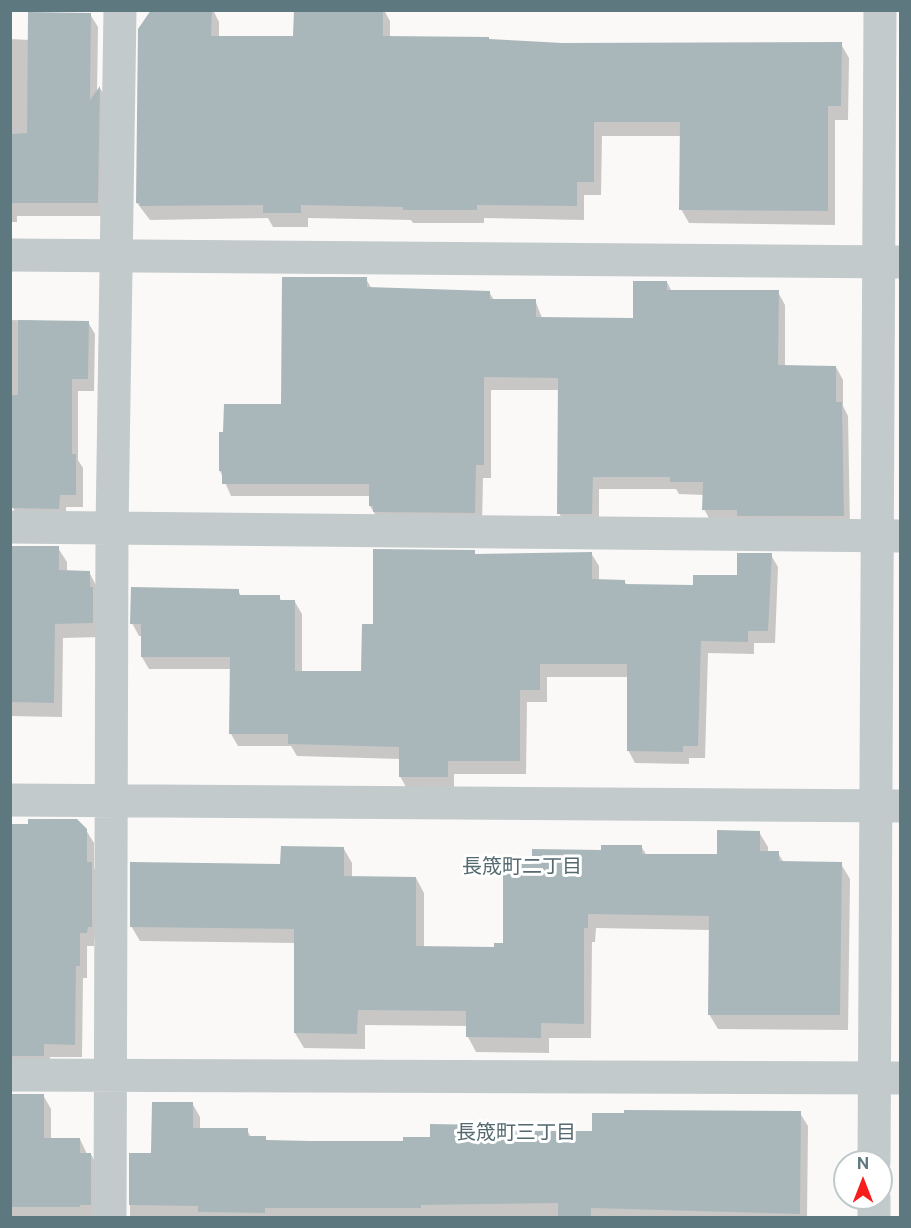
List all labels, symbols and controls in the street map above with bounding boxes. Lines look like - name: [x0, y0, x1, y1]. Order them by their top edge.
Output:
- district label: 長筬町二丁目: [462, 855, 582, 879]
- district label: 長筬町三丁目: [456, 1121, 576, 1145]
- north arrow: [833, 1150, 893, 1210]
- text: N: [857, 1154, 869, 1173]

